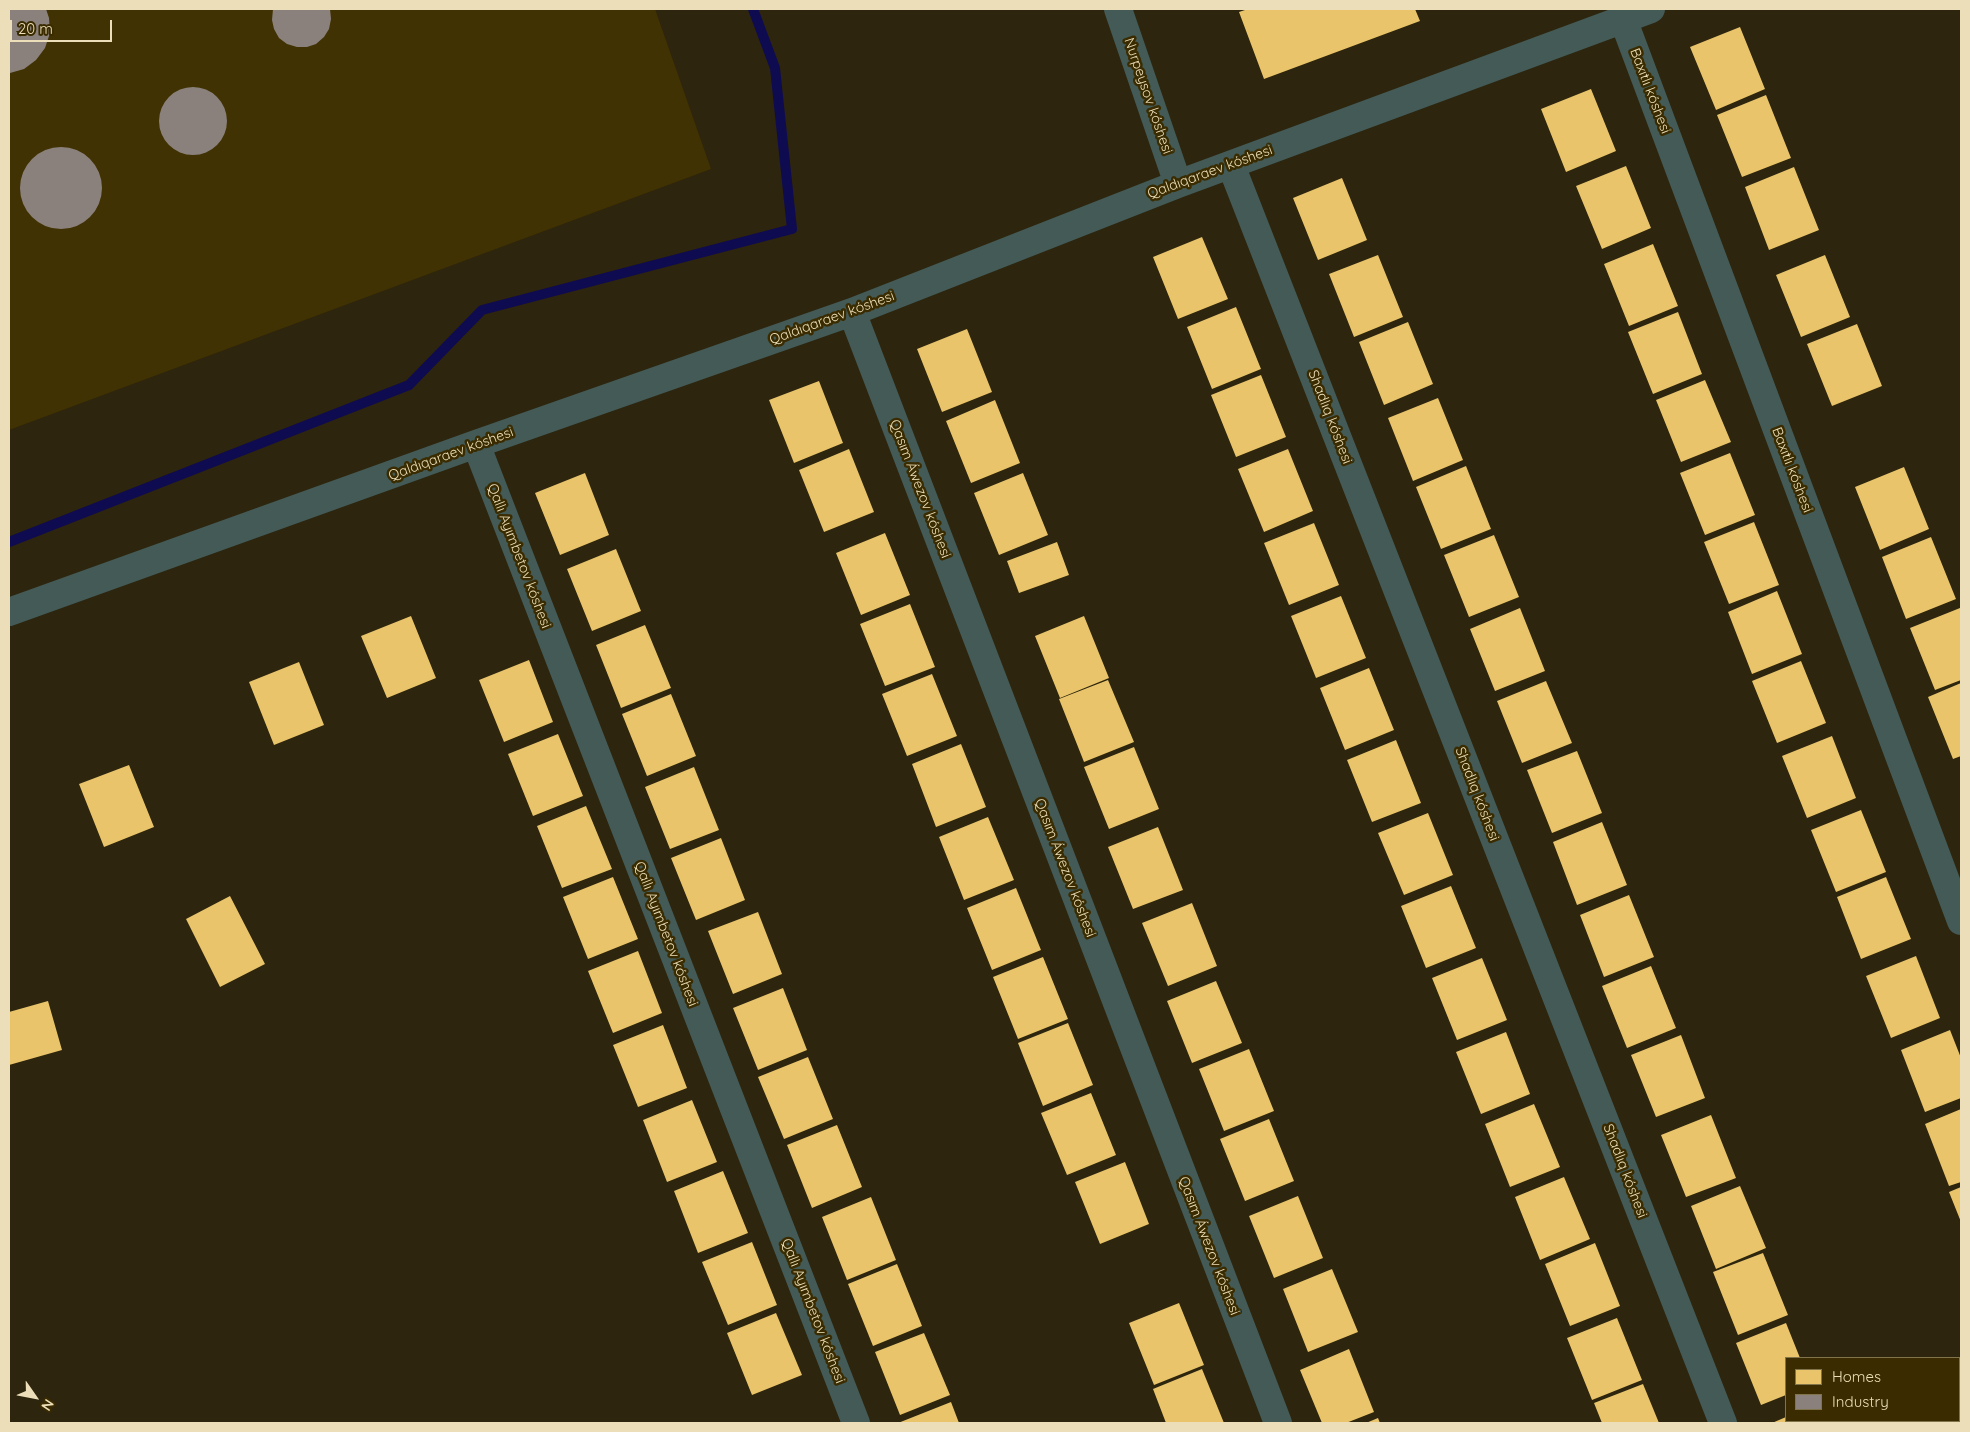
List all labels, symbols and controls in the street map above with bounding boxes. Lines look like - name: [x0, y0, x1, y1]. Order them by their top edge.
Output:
- scale bar: [12, 10, 115, 42]
- text: 20 m: [18, 19, 53, 38]
- street label: Nurpeysov kóshesi: [1120, 36, 1176, 156]
- street label: Baxıtlı kóshesi: [1626, 46, 1674, 136]
- street label: Qaldıqaraev kóshesi: [1145, 142, 1275, 202]
- street label: Qaldıqaraev kóshesi: [767, 288, 897, 348]
- street label: Shadlıq kóshesi: [1304, 368, 1356, 466]
- street label: Qasım Áwezov kóshesi: [886, 417, 954, 561]
- street label: Qaldıqaraev kóshesi: [386, 424, 516, 484]
- street label: Baxıtlı kóshesi: [1768, 425, 1816, 515]
- street label: Qallı Ayımbetov kóshesi: [484, 481, 554, 631]
- street label: Shadlıq kóshesi: [1451, 745, 1503, 843]
- street label: Qasım Áwezov kóshesi: [1031, 796, 1099, 940]
- street label: Qallı Ayımbetov kóshesi: [631, 859, 701, 1009]
- street label: Shadlıq kóshesi: [1599, 1122, 1651, 1220]
- street label: Qasım Áwezov kóshesi: [1175, 1174, 1243, 1318]
- street label: Qallı Ayımbetov kóshesi: [778, 1236, 848, 1386]
- legend: [1785, 1357, 1960, 1422]
- text: Homes: [1832, 1367, 1881, 1386]
- north arrow: [10, 1372, 60, 1422]
- text: Industry: [1832, 1392, 1889, 1411]
- text: N: [37, 1396, 58, 1414]

